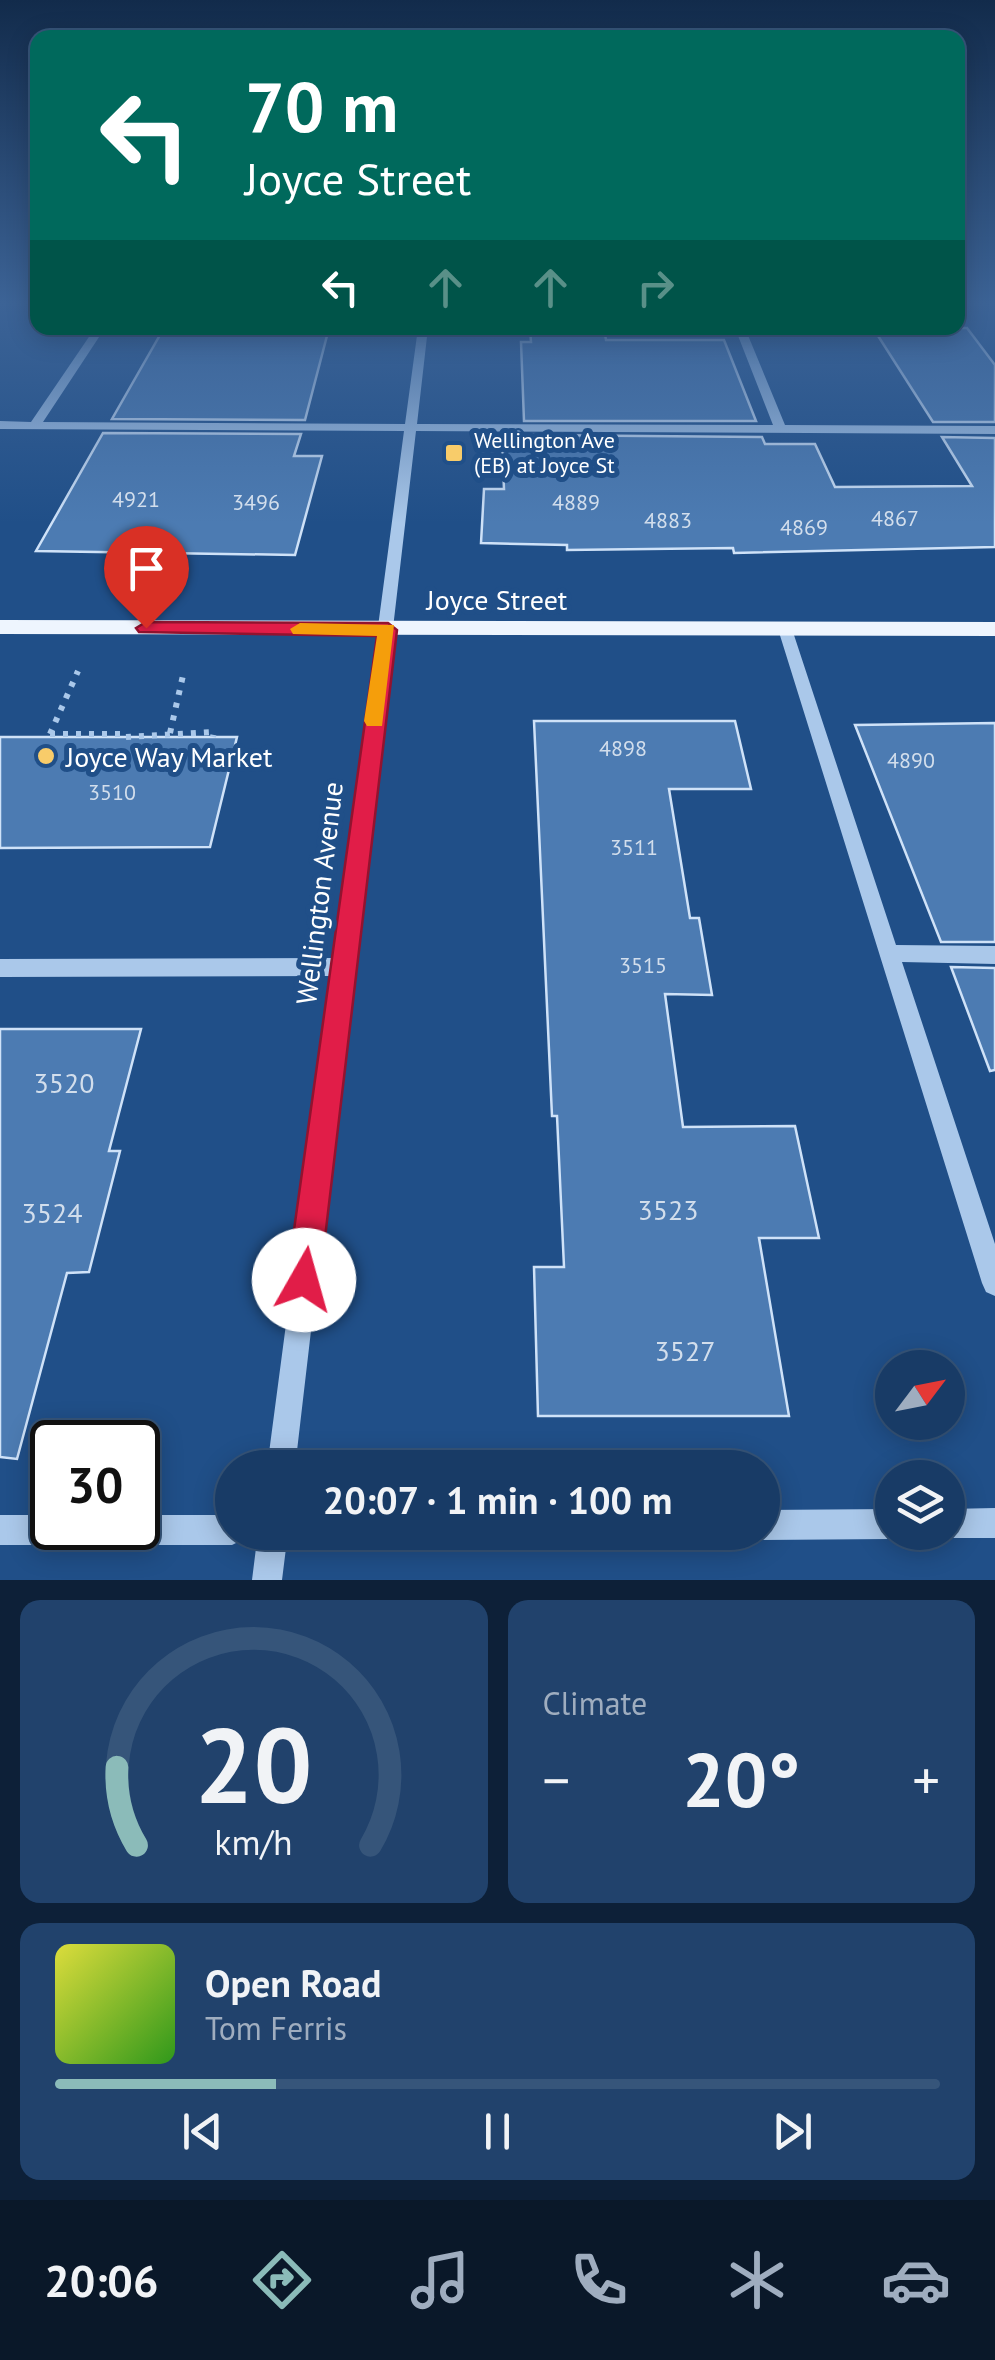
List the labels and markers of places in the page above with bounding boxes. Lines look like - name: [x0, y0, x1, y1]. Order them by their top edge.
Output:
- place label: Wellington Ave (EB) at Joyce St: [474, 426, 615, 479]
- marker: Wellington Ave (EB) at Joyce St: [443, 442, 465, 464]
- pin: [104, 526, 189, 629]
- place label: Joyce Way Market: [65, 738, 273, 775]
- marker: Joyce Way Market: [35, 745, 57, 767]

